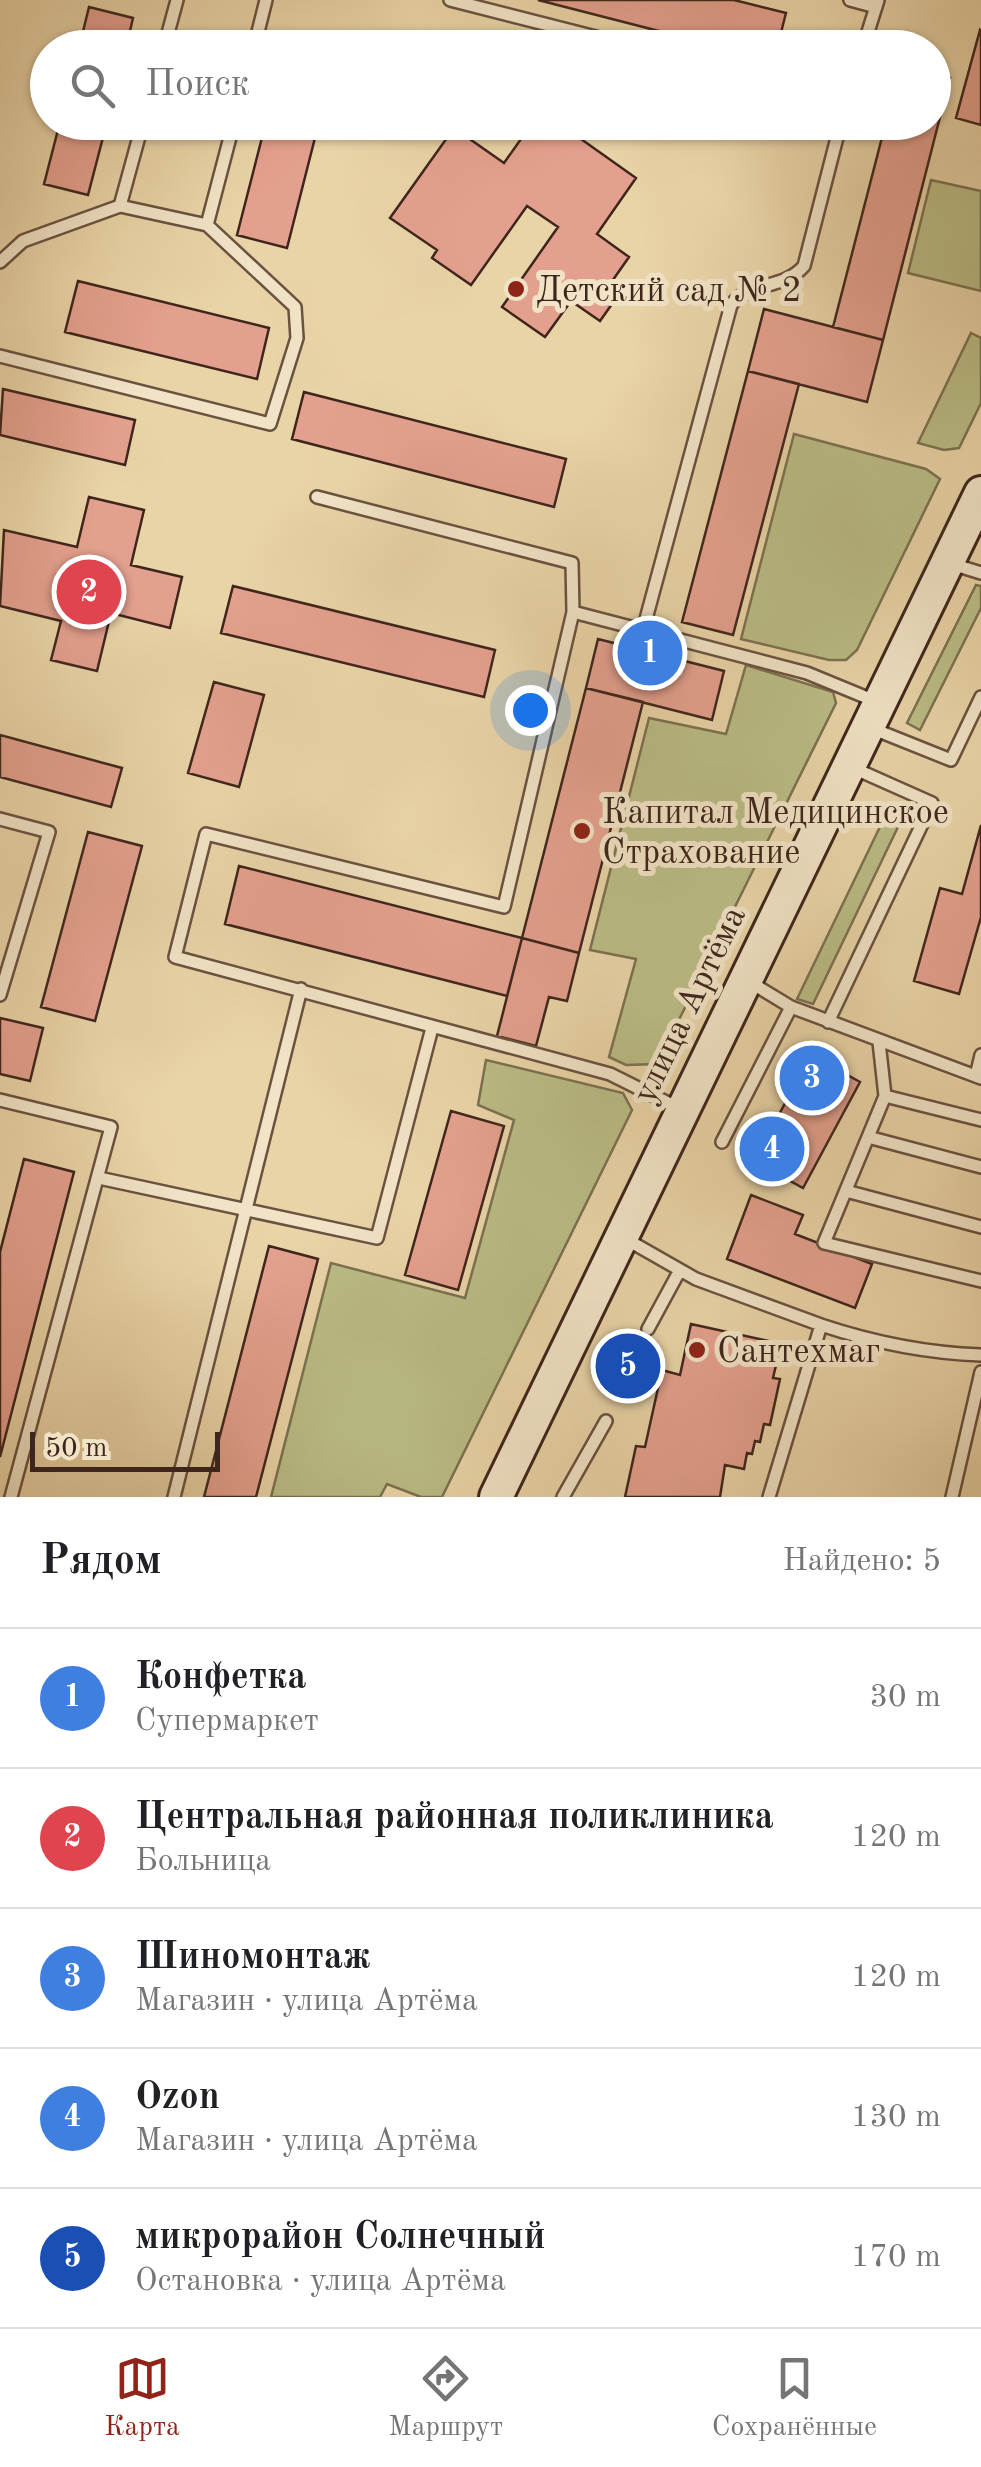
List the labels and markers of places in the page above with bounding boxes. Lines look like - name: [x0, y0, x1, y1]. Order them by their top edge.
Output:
- place label: Детский сад № 2: [536, 274, 802, 309]
- marker: Детский сад № 2: [505, 278, 527, 300]
- pin: 2: [56, 554, 122, 630]
- pin: 1: [618, 616, 682, 690]
- place label: Капитал Медицинское Страхование: [602, 796, 949, 871]
- marker: Капитал Медицинское Страхование: [571, 820, 593, 842]
- pin: 3: [780, 1040, 844, 1116]
- pin: 4: [740, 1112, 804, 1186]
- pin: 5: [596, 1328, 660, 1404]
- place label: Сантехмаг: [717, 1335, 880, 1370]
- marker: Сантехмаг: [686, 1339, 708, 1361]

